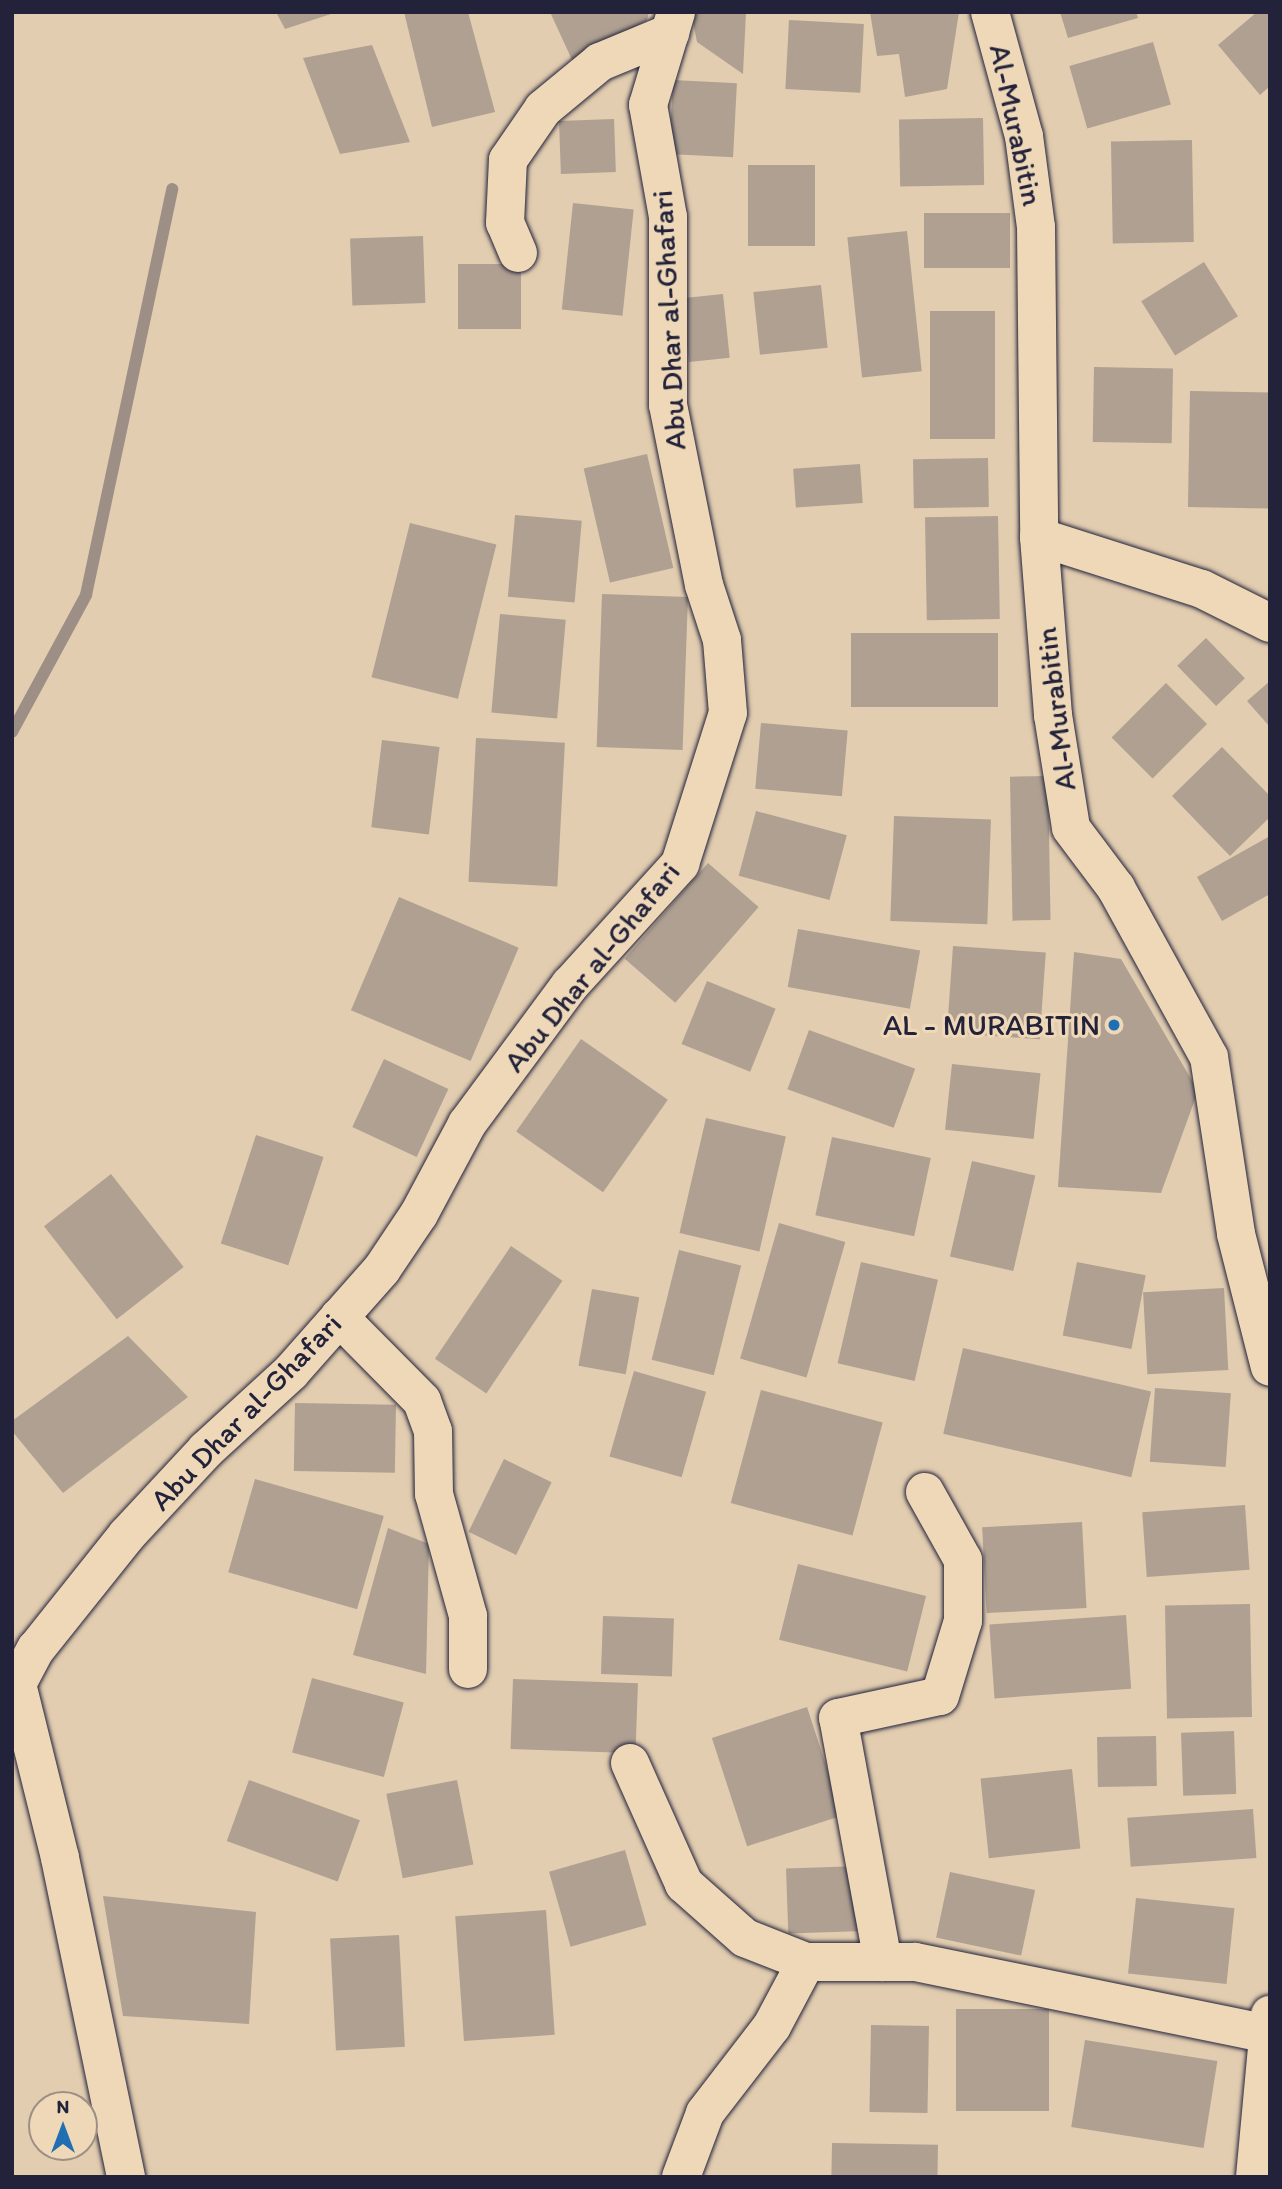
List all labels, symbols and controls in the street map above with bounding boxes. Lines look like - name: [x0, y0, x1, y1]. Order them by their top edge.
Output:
- street label: Al-Murabitin: [981, 41, 1051, 209]
- street label: Abu Dhar al-Ghafari: [644, 189, 694, 451]
- street label: Al-Murabitin: [1028, 625, 1084, 793]
- street label: Abu Dhar al-Ghafari: [496, 854, 688, 1080]
- place label: AL - MURABITIN: [880, 1007, 1100, 1043]
- marker: AL - MURABITIN: [1106, 1017, 1122, 1033]
- street label: Abu Dhar al-Ghafari: [142, 1306, 350, 1518]
- north arrow: [28, 2091, 98, 2161]
- text: N: [57, 2095, 69, 2118]

